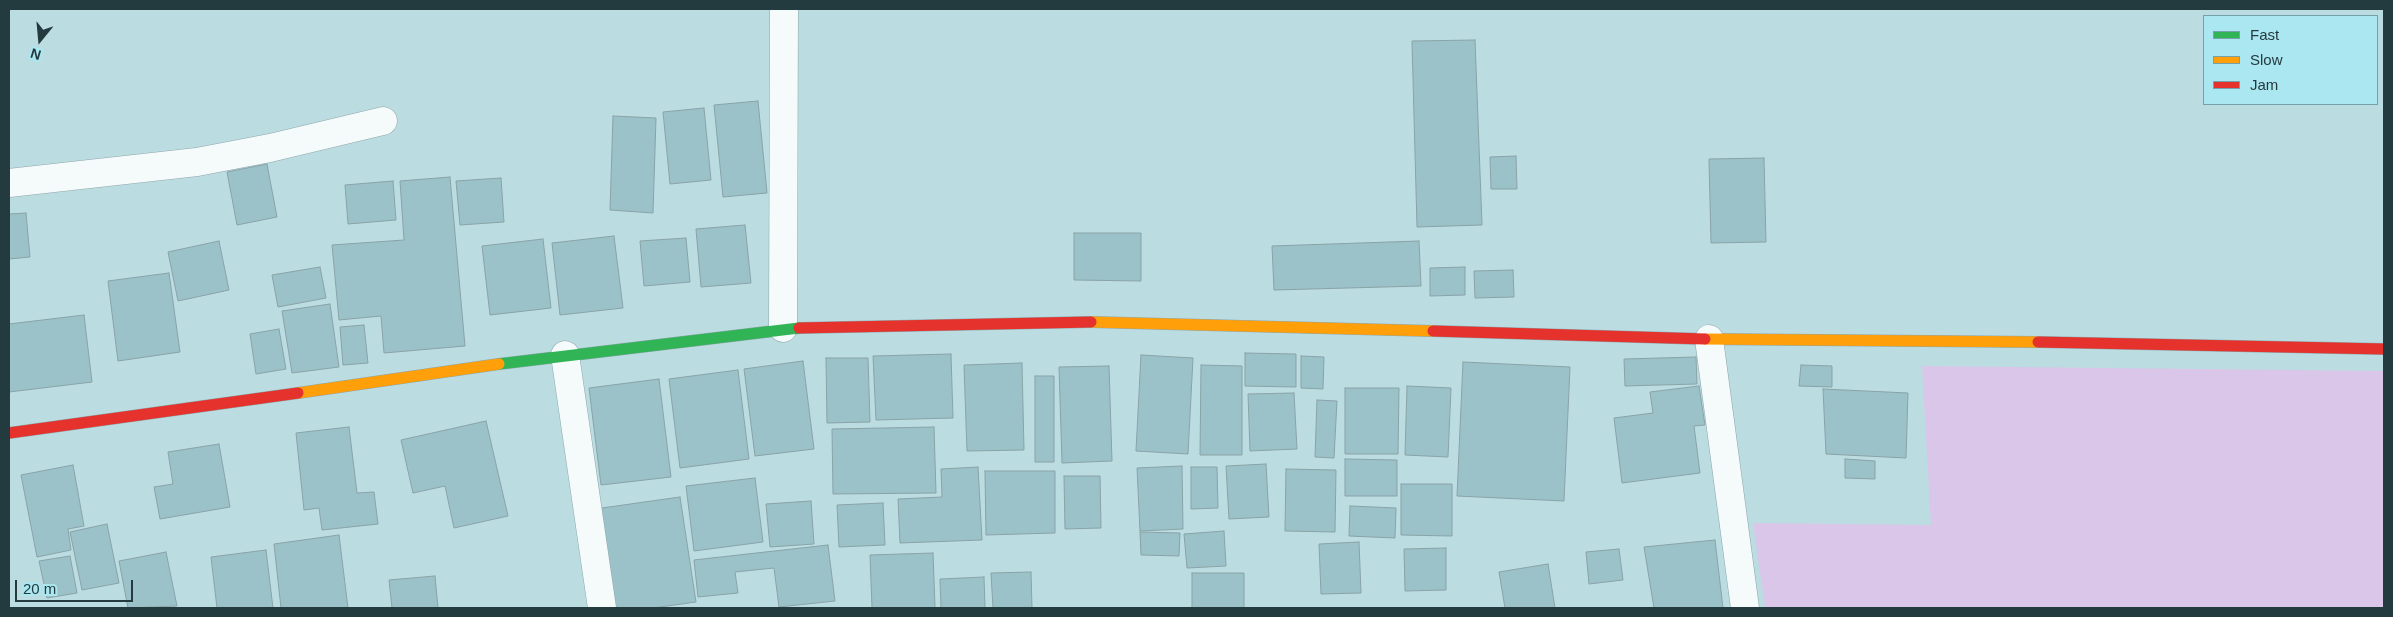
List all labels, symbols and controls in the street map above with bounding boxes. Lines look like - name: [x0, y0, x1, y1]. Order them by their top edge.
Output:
- north arrow: [15, 15, 65, 65]
- legend: [2203, 15, 2378, 105]
- text: Fast: [2250, 26, 2279, 43]
- text: N: [28, 45, 43, 63]
- text: Slow: [2250, 51, 2283, 68]
- text: Jam: [2250, 76, 2278, 93]
- scale bar: [18, 570, 135, 602]
- text: 20 m: [23, 580, 56, 597]

